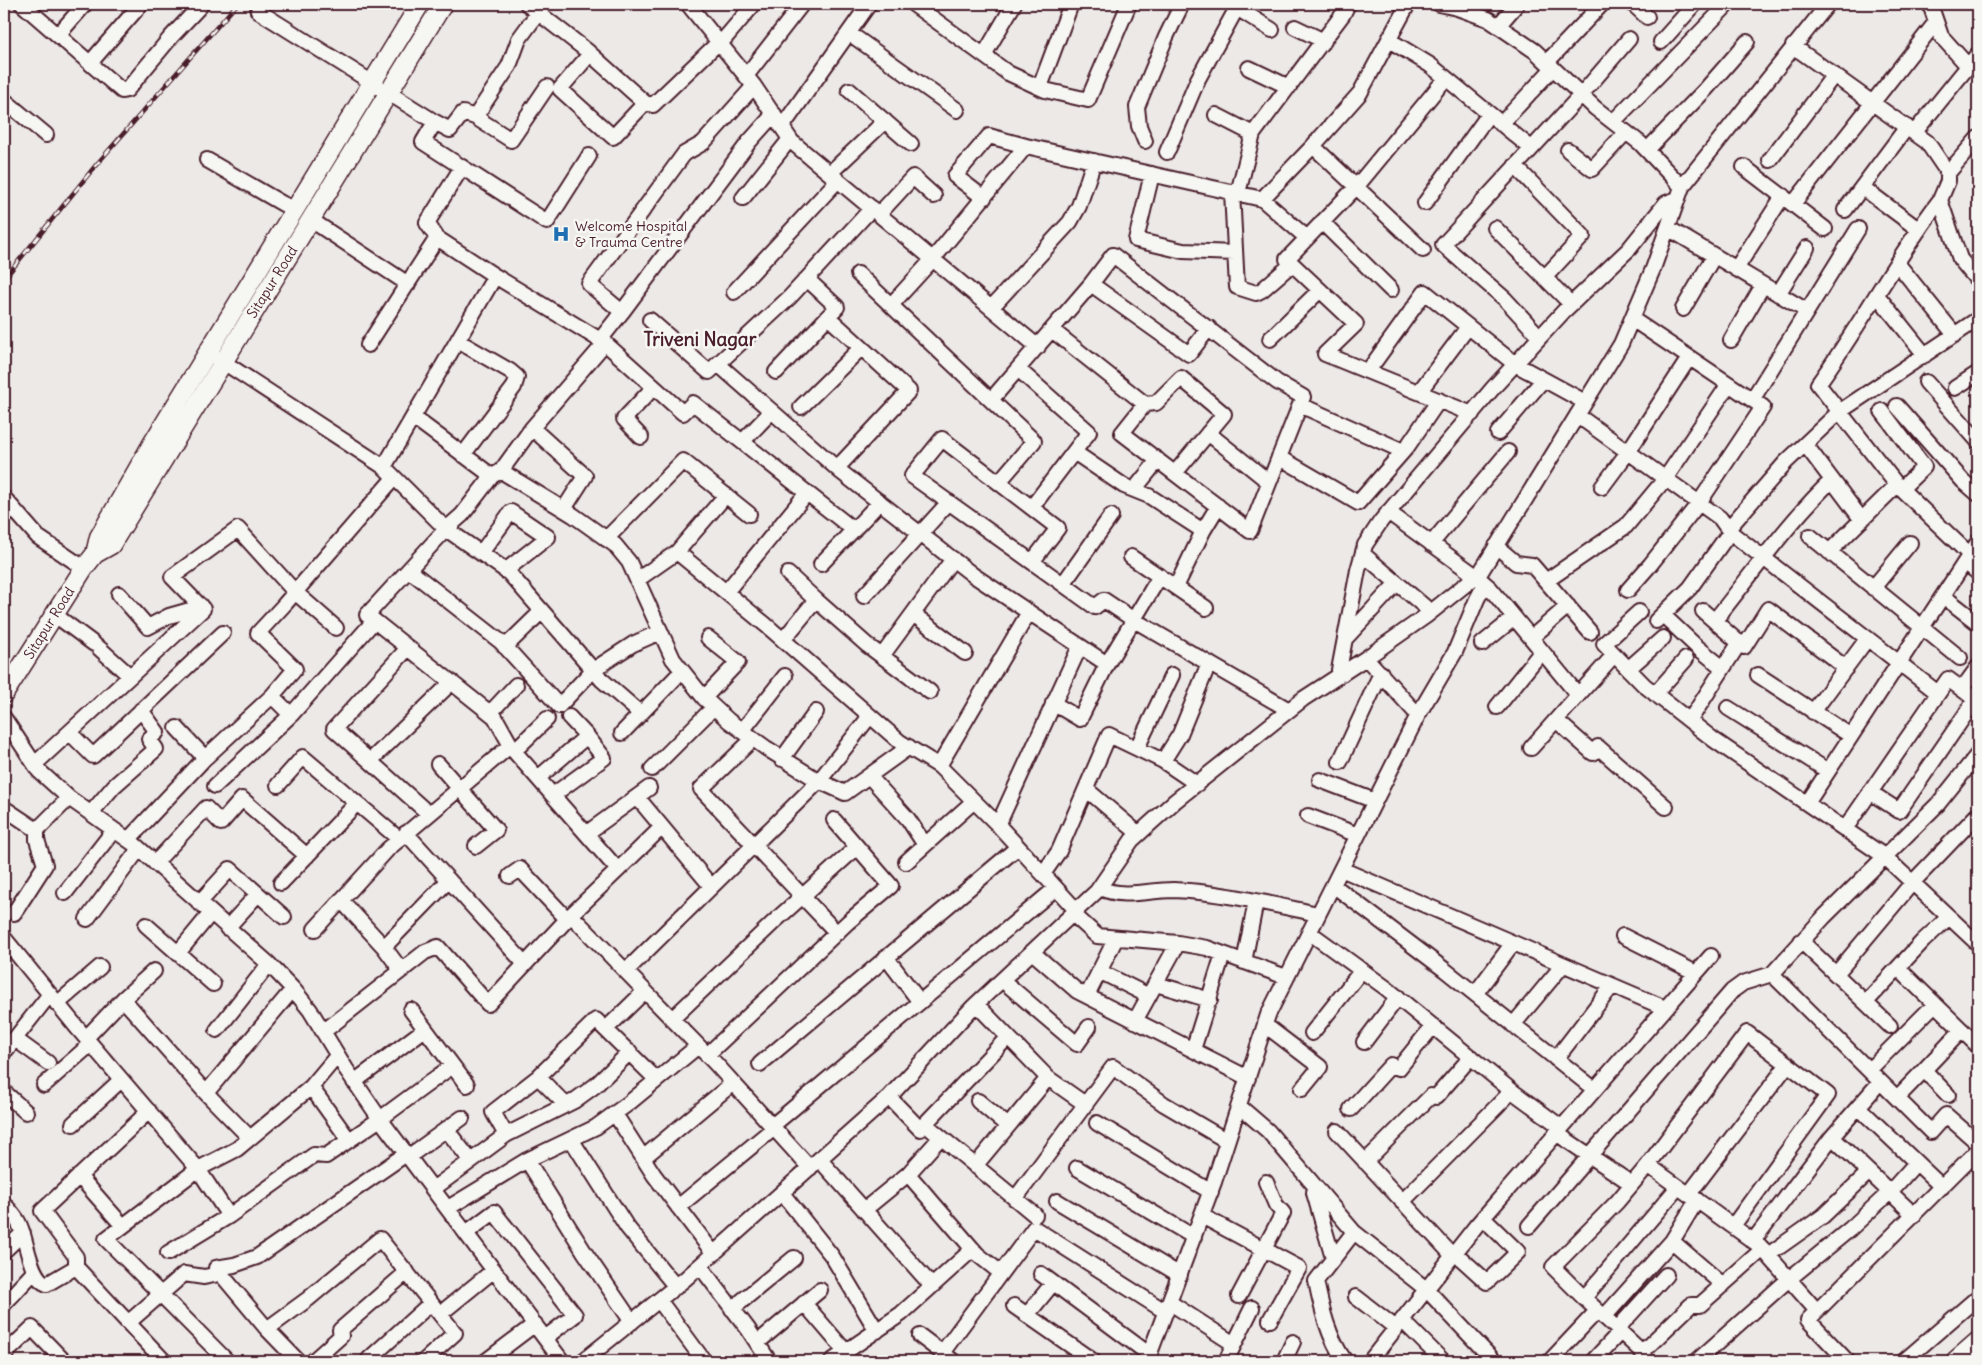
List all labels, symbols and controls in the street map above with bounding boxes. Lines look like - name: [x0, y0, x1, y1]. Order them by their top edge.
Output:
- place label: Welcome Hospital & Trauma Centre: [575, 217, 687, 251]
- hospital icon: Welcome Hospital & Trauma Centre: [551, 224, 571, 244]
- street label: Sitapur Road: [243, 243, 301, 321]
- district label: Triveni Nagar: [644, 327, 757, 351]
- street label: Sitapur Road: [20, 584, 78, 662]

